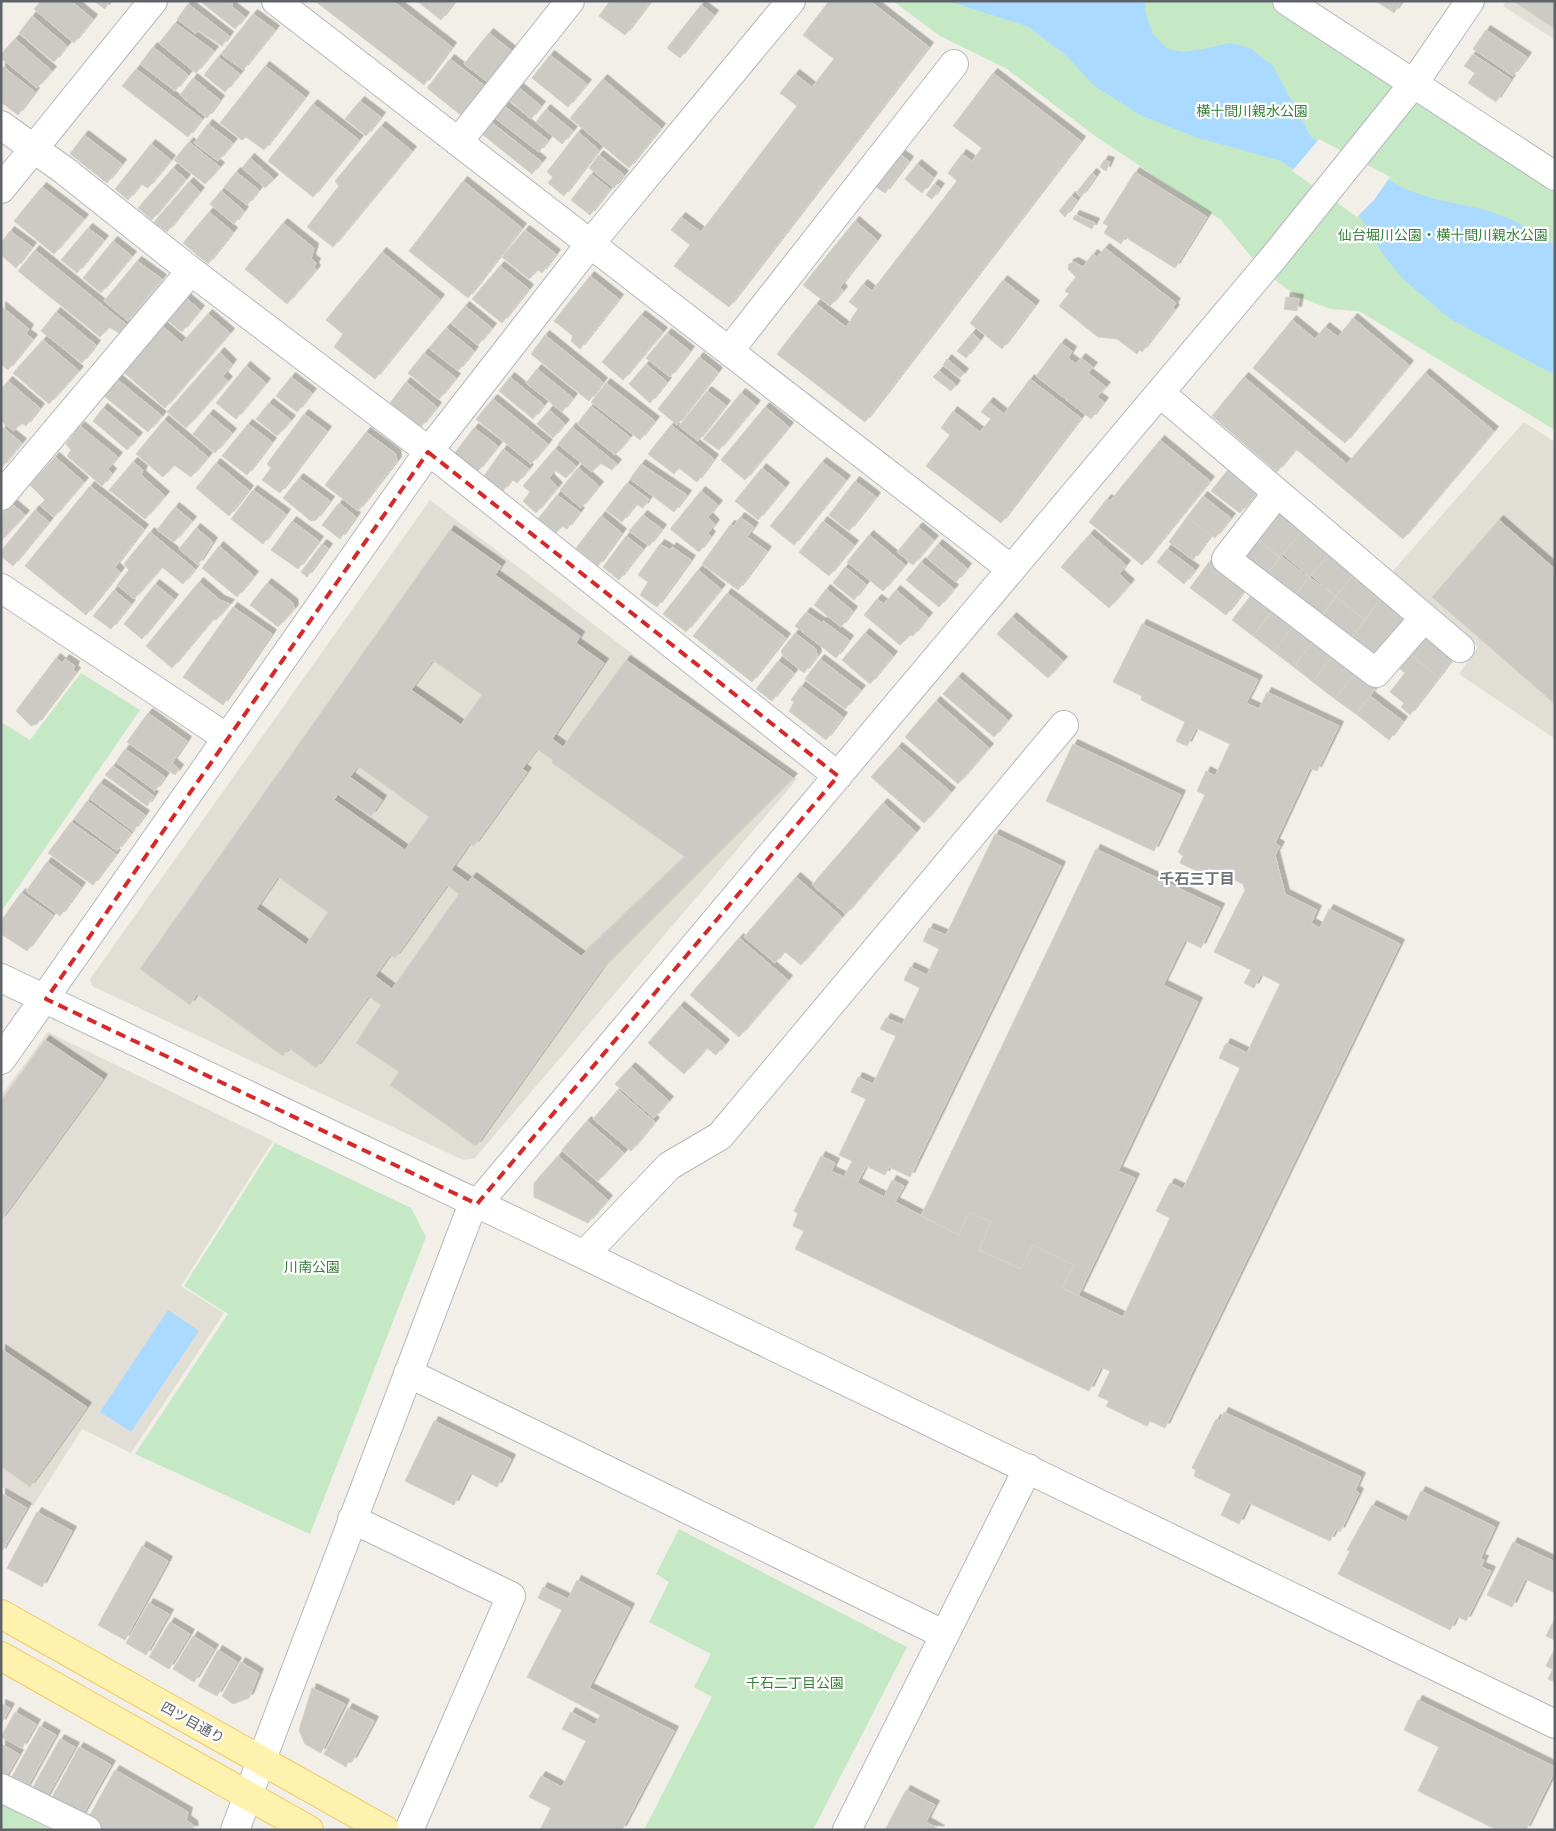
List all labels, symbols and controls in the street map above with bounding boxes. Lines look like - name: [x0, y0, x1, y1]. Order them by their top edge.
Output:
- park label: 横十間川親水公園: [1196, 101, 1308, 120]
- park label: 仙台堀川公園・横十間川親水公園: [1338, 225, 1548, 244]
- district label: 千石三丁目: [1159, 868, 1235, 888]
- park label: 川南公園: [284, 1257, 340, 1276]
- park label: 千石二丁目公園: [746, 1673, 844, 1692]
- street label: 四ツ目通り: [158, 1697, 228, 1747]

